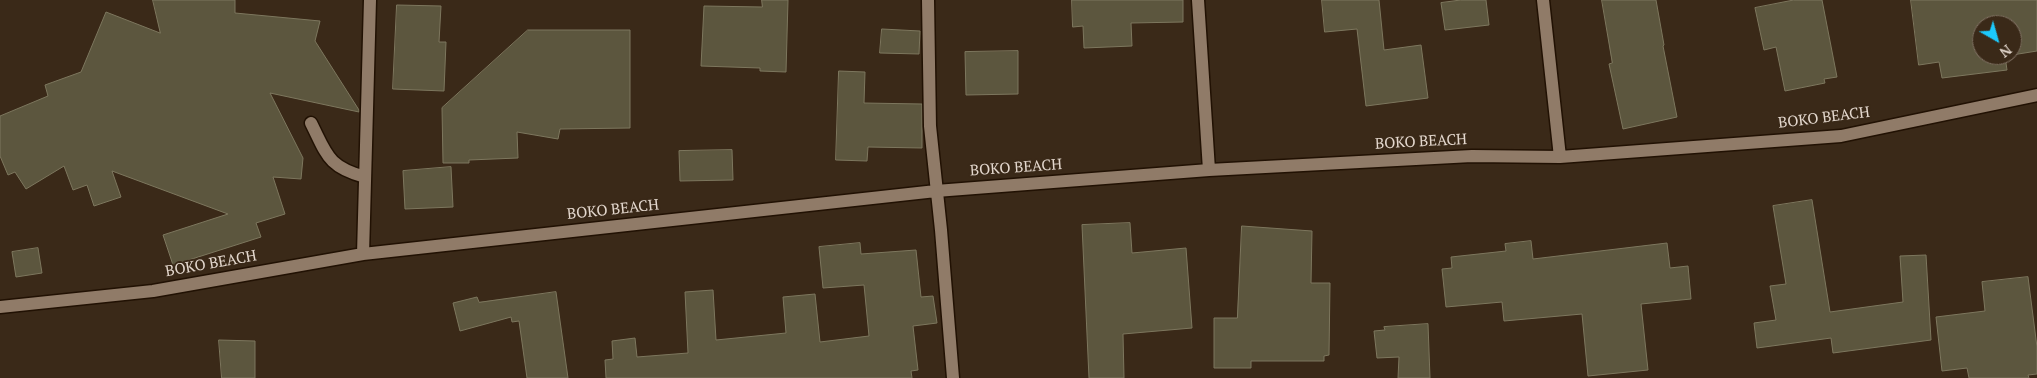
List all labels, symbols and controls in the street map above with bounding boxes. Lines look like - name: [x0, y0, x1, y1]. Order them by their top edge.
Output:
- north arrow: [1972, 15, 2022, 65]
- text: N: [1996, 41, 2016, 62]
- street label: BOKO BEACH: [1777, 103, 1871, 133]
- street label: BOKO BEACH: [1374, 131, 1468, 153]
- street label: BOKO BEACH: [969, 156, 1063, 180]
- street label: BOKO BEACH: [566, 196, 660, 224]
- street label: BOKO BEACH: [164, 247, 258, 281]

